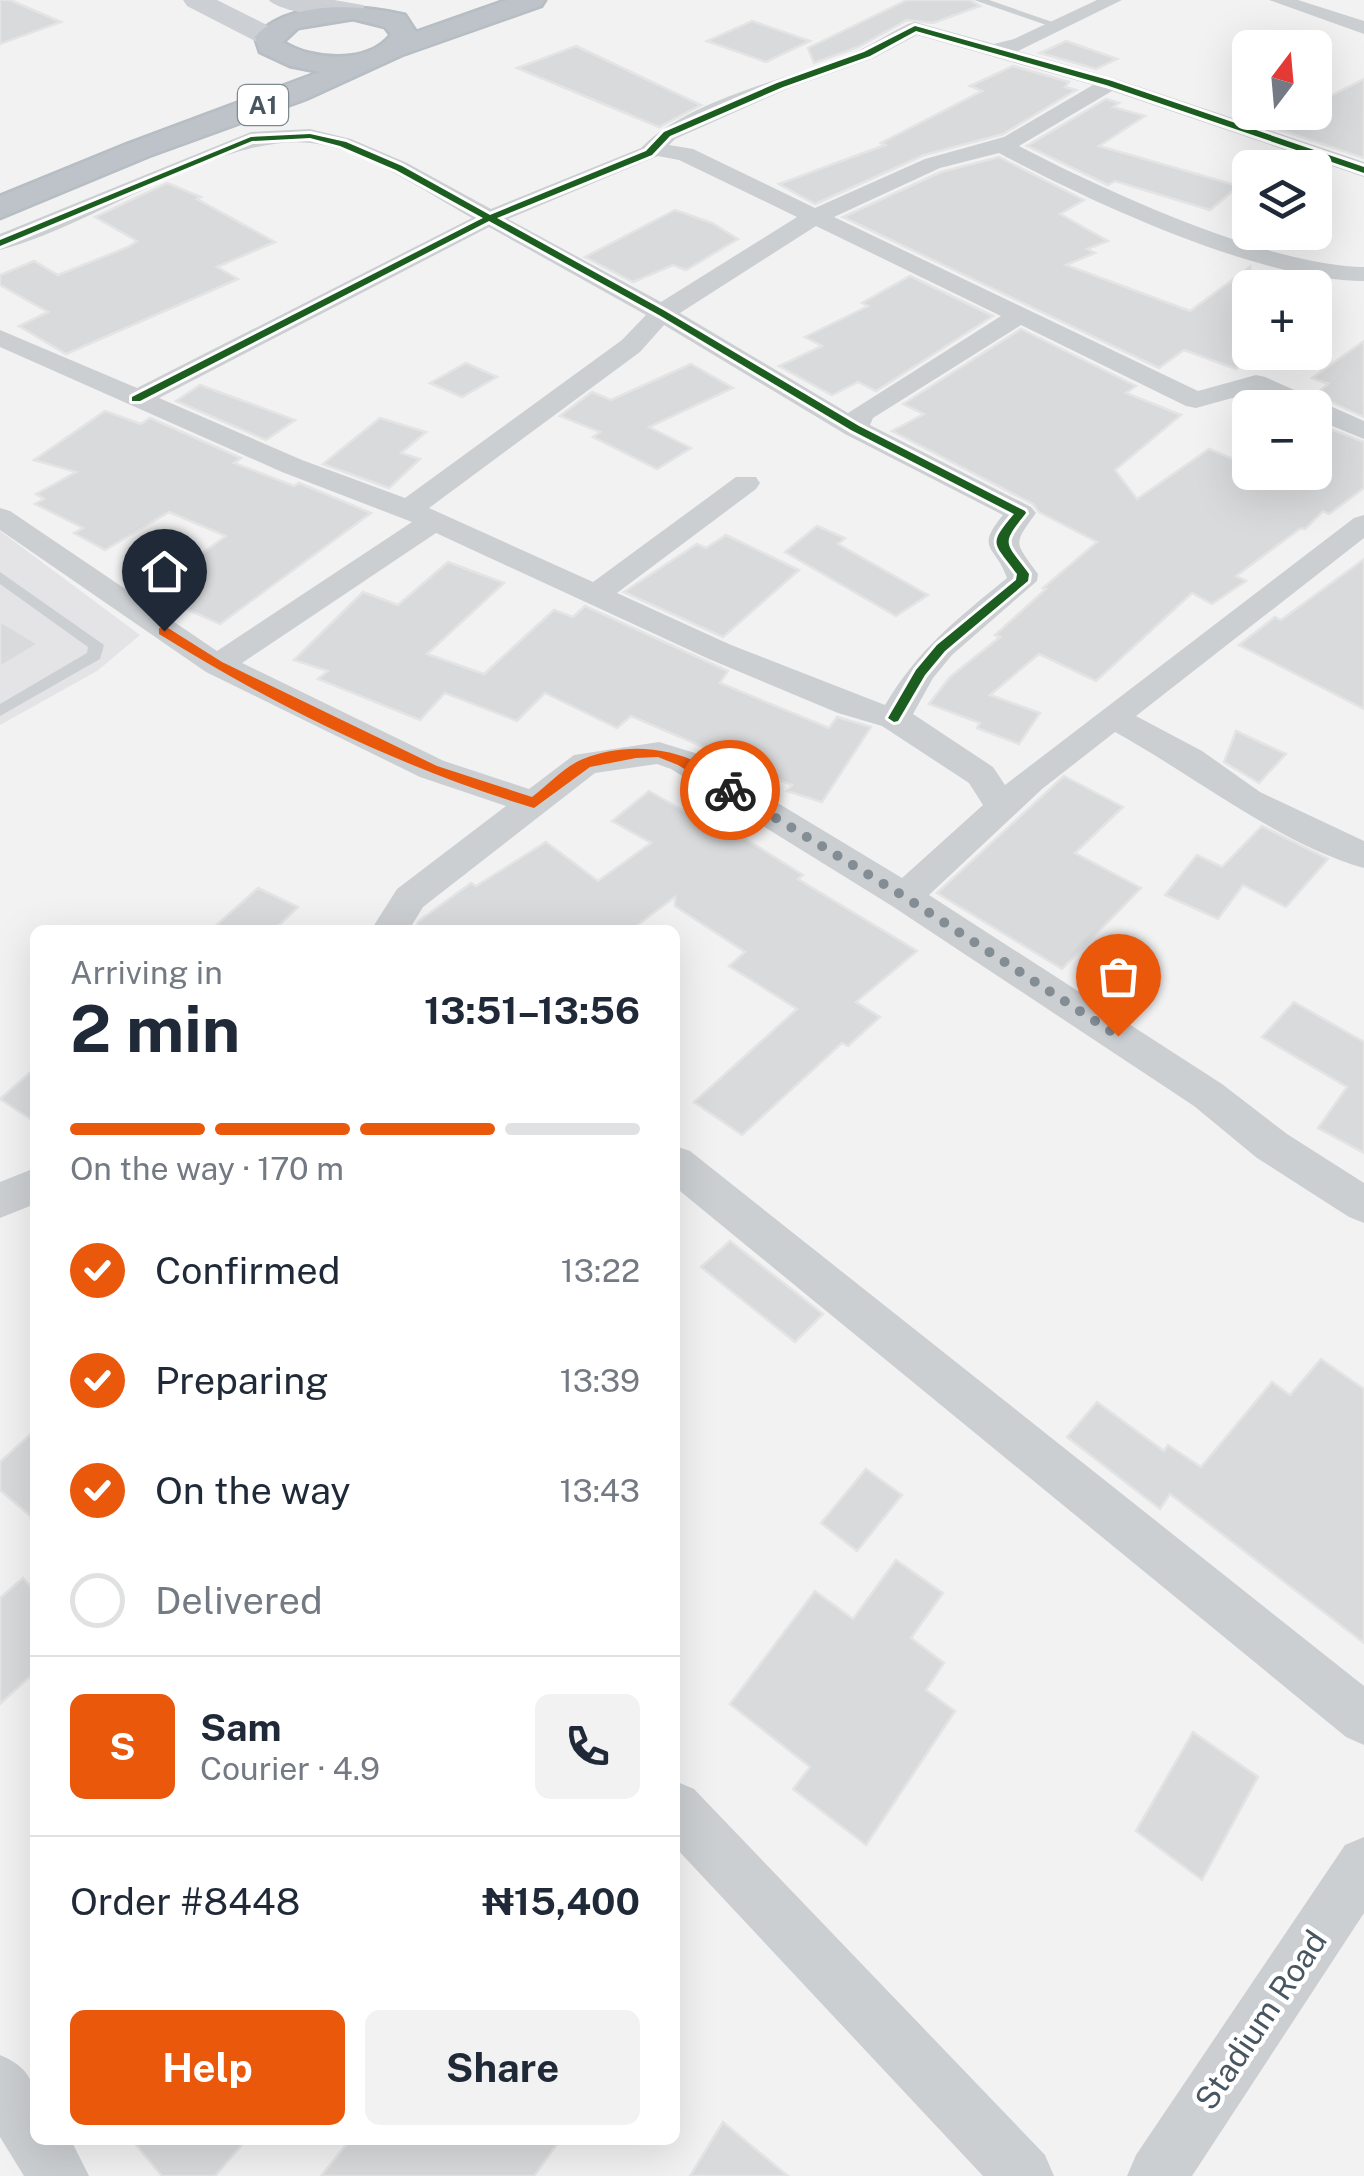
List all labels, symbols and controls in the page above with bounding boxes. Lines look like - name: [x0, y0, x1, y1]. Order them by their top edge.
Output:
- north arrow: [1232, 30, 1332, 130]
- map controls: [1232, 30, 1332, 490]
- road number: A1: [238, 85, 288, 125]
- button: layers: [1232, 150, 1332, 250]
- button: +: [1232, 270, 1332, 370]
- button: −: [1232, 390, 1332, 490]
- pin: [122, 529, 207, 632]
- icon: home: [137, 544, 192, 599]
- courier: [680, 740, 780, 840]
- icon: bike: [703, 763, 758, 818]
- pin: [1076, 934, 1161, 1037]
- icon: bag: [1091, 949, 1146, 1004]
- text: Arriving in: [70, 954, 223, 991]
- text: 13:51–13:56: [424, 988, 640, 1033]
- text: 2 min: [70, 990, 240, 1067]
- text: On the way · 170 m: [70, 1150, 344, 1187]
- icon: check: [70, 1243, 125, 1298]
- text: Confirmed: [155, 1248, 340, 1293]
- text: 13:22: [561, 1252, 640, 1289]
- icon: check: [70, 1353, 125, 1408]
- text: Preparing: [155, 1358, 329, 1403]
- text: 13:39: [560, 1362, 640, 1399]
- icon: check: [70, 1463, 125, 1518]
- text: On the way: [155, 1468, 351, 1513]
- text: 13:43: [560, 1472, 640, 1509]
- text: Delivered: [155, 1578, 323, 1623]
- button: phone: [535, 1694, 640, 1799]
- text: Sam: [200, 1705, 282, 1750]
- text: S: [109, 1724, 136, 1769]
- text: Courier · 4.9: [200, 1750, 380, 1787]
- text: Order #8448: [70, 1879, 300, 1924]
- text: ₦15,400: [482, 1879, 640, 1924]
- street label: Stadium Road: [1187, 1923, 1334, 2116]
- button: Help: [70, 2010, 345, 2125]
- button: Share: [365, 2010, 640, 2125]

